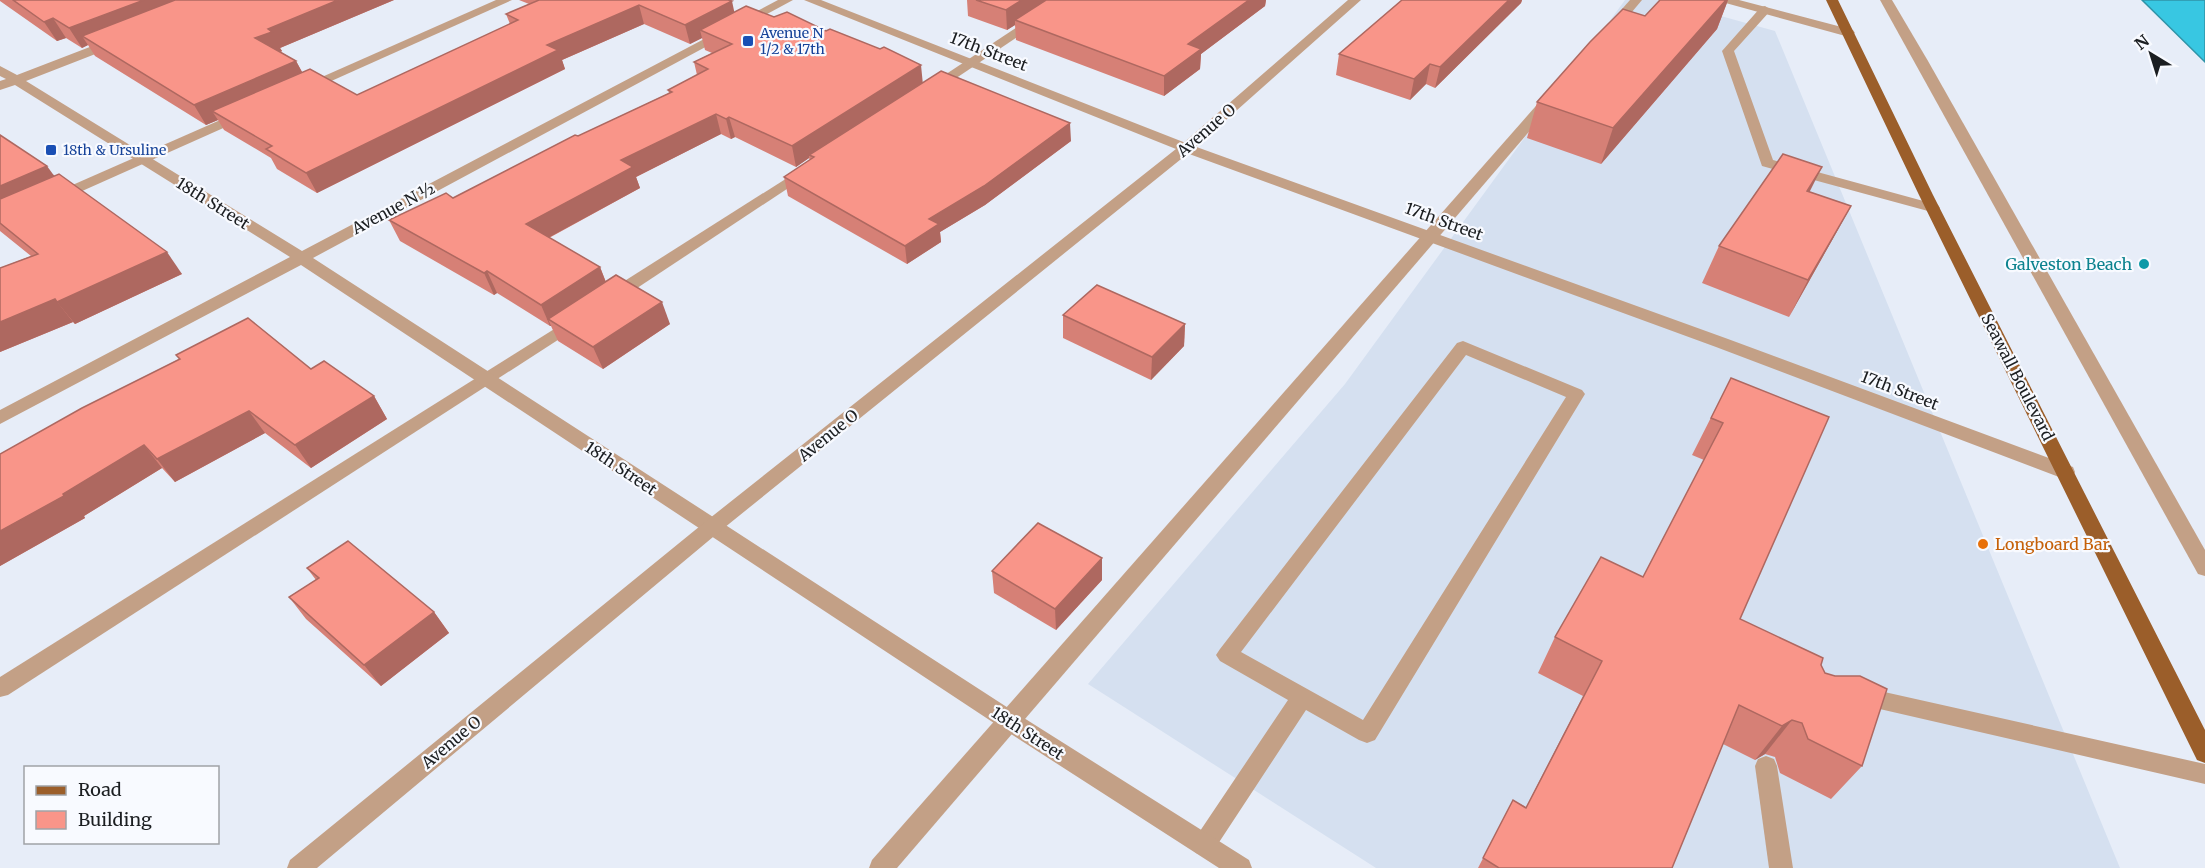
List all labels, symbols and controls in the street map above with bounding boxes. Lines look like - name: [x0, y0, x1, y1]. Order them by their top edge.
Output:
- place label: Avenue N 1/2 & 17th: [759, 24, 825, 58]
- north arrow: [2121, 24, 2181, 84]
- street label: 17th Street: [947, 27, 1031, 75]
- text: N: [2131, 30, 2153, 54]
- marker: Avenue N 1/2 & 17th: [741, 34, 755, 48]
- street label: Avenue O: [1172, 99, 1240, 162]
- place label: 18th & Ursuline: [63, 141, 166, 159]
- marker: 18th & Ursuline: [44, 143, 58, 157]
- street label: 18th Street: [173, 173, 254, 234]
- street label: Avenue N ½: [347, 178, 438, 239]
- street label: 17th Street: [1402, 198, 1486, 245]
- place label: Galveston Beach: [2006, 254, 2132, 274]
- marker: Galveston Beach: [2137, 257, 2151, 271]
- street label: Seawall Boulevard: [1977, 310, 2059, 444]
- street label: 17th Street: [1858, 366, 1942, 414]
- street label: Avenue O: [793, 404, 862, 466]
- street label: 18th Street: [581, 437, 661, 500]
- place label: Longboard Bar: [1995, 534, 2110, 554]
- marker: Longboard Bar: [1976, 537, 1990, 551]
- street label: 18th Street: [988, 702, 1069, 764]
- street label: Avenue O: [416, 711, 485, 773]
- legend: [24, 766, 219, 844]
- text: Road: [78, 778, 122, 801]
- text: Building: [78, 808, 152, 831]

